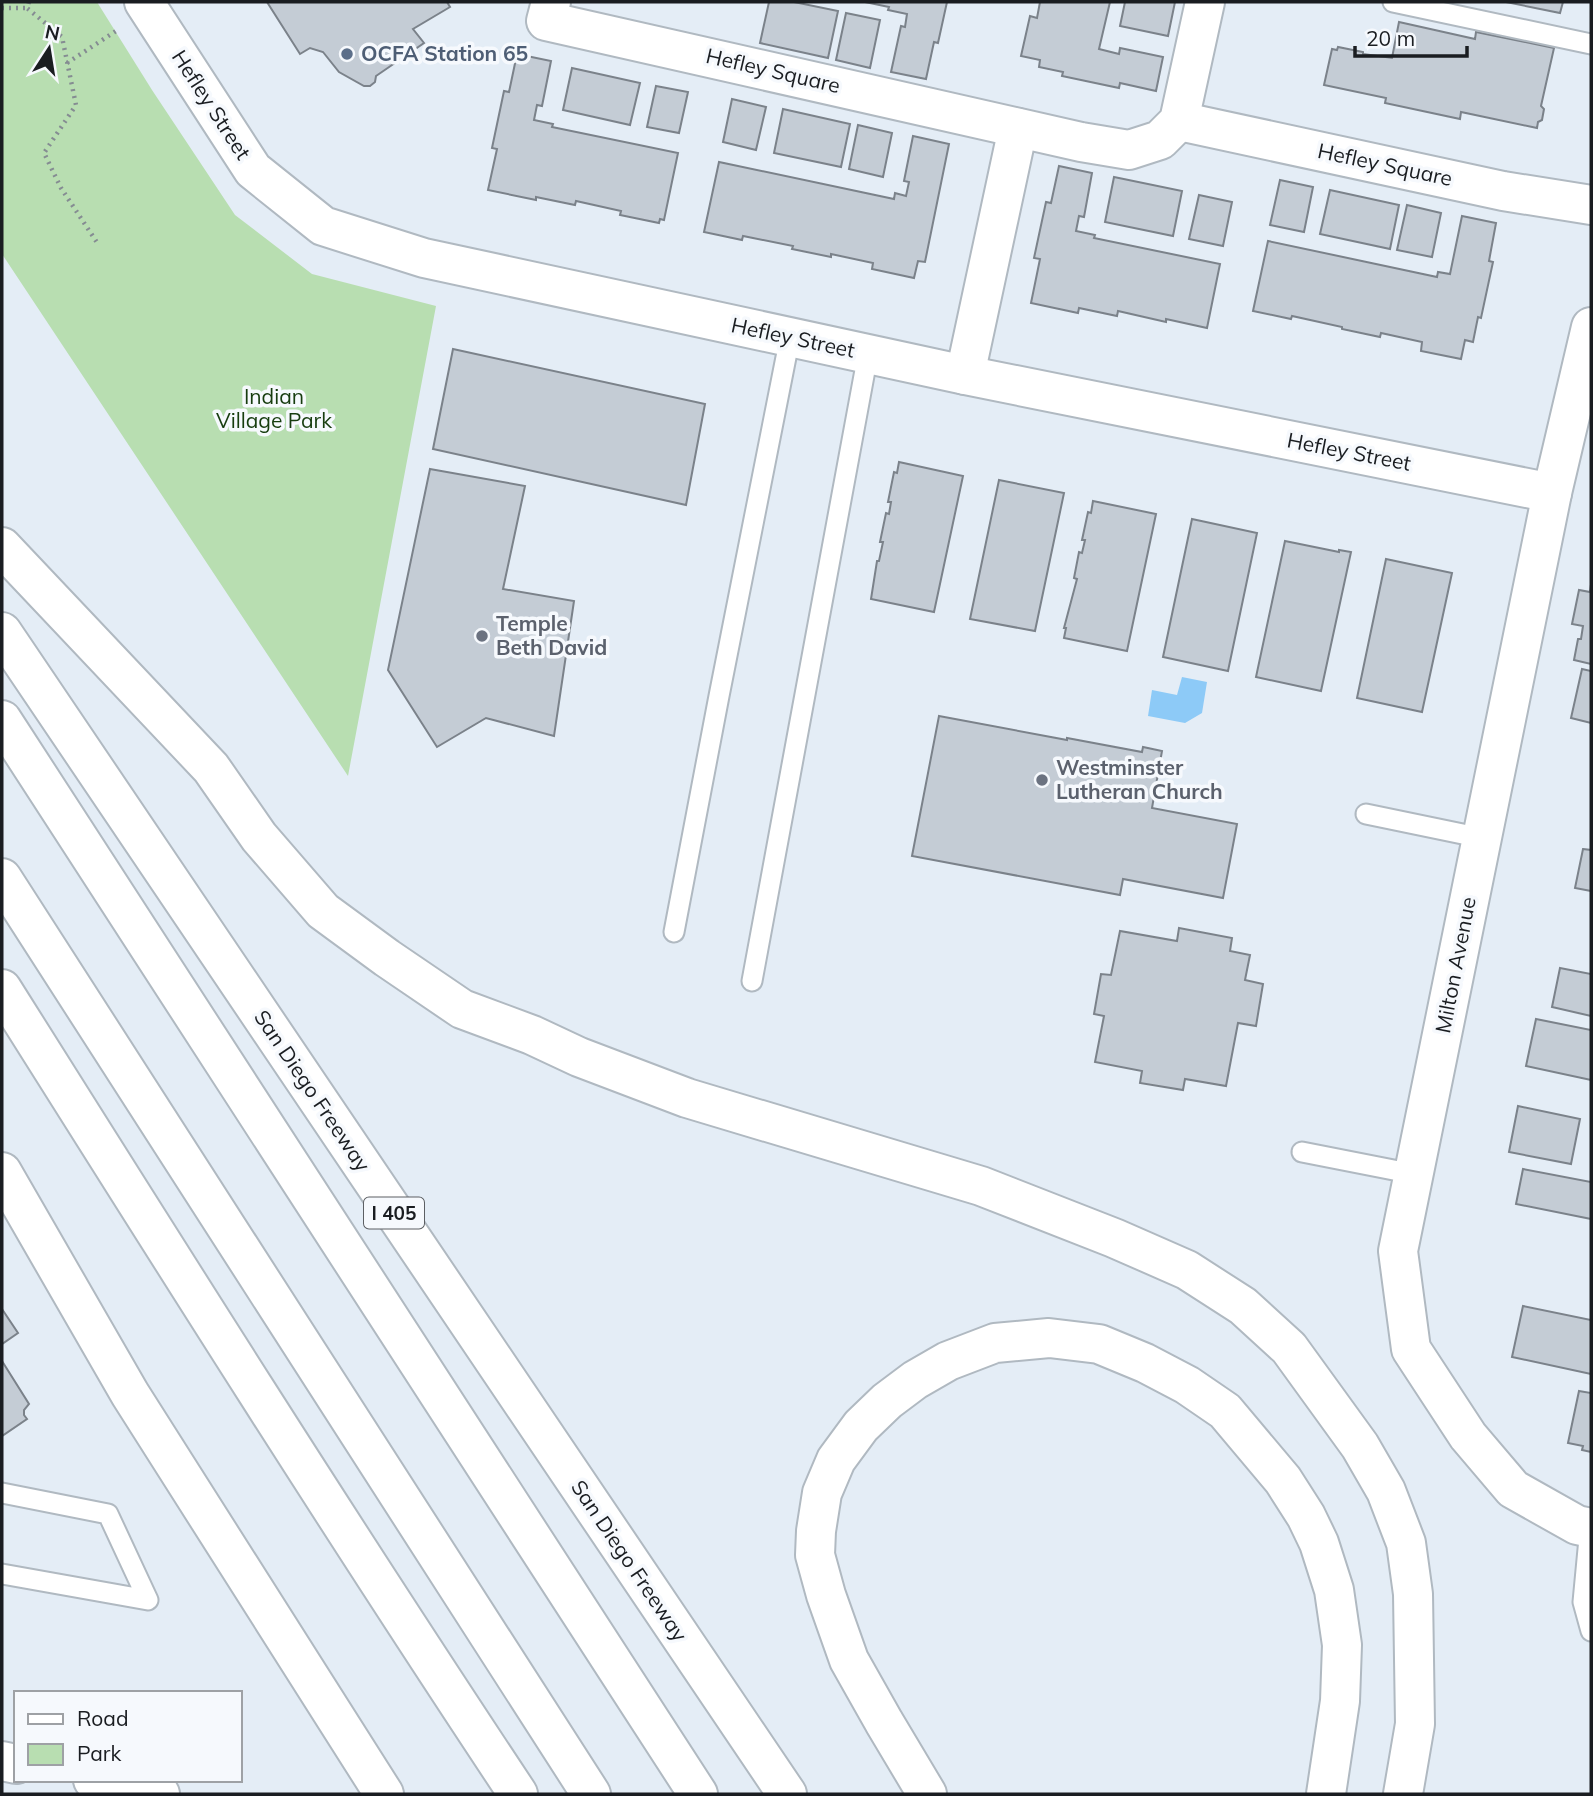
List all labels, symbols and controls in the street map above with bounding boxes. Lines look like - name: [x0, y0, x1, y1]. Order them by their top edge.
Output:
- north arrow: [14, 14, 84, 84]
- scale bar: [1355, 14, 1467, 58]
- text: N: [43, 19, 62, 46]
- text: 20 m: [1366, 25, 1415, 51]
- place label: OCFA Station 65: [361, 40, 528, 66]
- street label: Hefley Square: [704, 42, 843, 98]
- street label: Hefley Street: [167, 45, 257, 164]
- marker: OCFA Station 65: [339, 46, 355, 62]
- street label: Hefley Square: [1316, 137, 1455, 191]
- street label: Hefley Street: [729, 311, 857, 363]
- park label: Indian Village Park: [216, 383, 332, 433]
- street label: Hefley Street: [1285, 426, 1413, 476]
- place label: Temple Beth David: [496, 610, 607, 660]
- marker: Temple Beth David: [474, 628, 490, 644]
- place label: Westminster Lutheran Church: [1056, 754, 1223, 804]
- marker: Westminster Lutheran Church: [1034, 772, 1050, 788]
- street label: Milton Avenue: [1429, 895, 1481, 1035]
- street label: San Diego Freeway: [249, 1005, 377, 1176]
- road number: I 405: [364, 1198, 424, 1228]
- street label: San Diego Freeway: [566, 1475, 694, 1646]
- legend: [14, 1691, 242, 1782]
- text: Road: [77, 1705, 128, 1731]
- text: Park: [77, 1740, 121, 1766]

